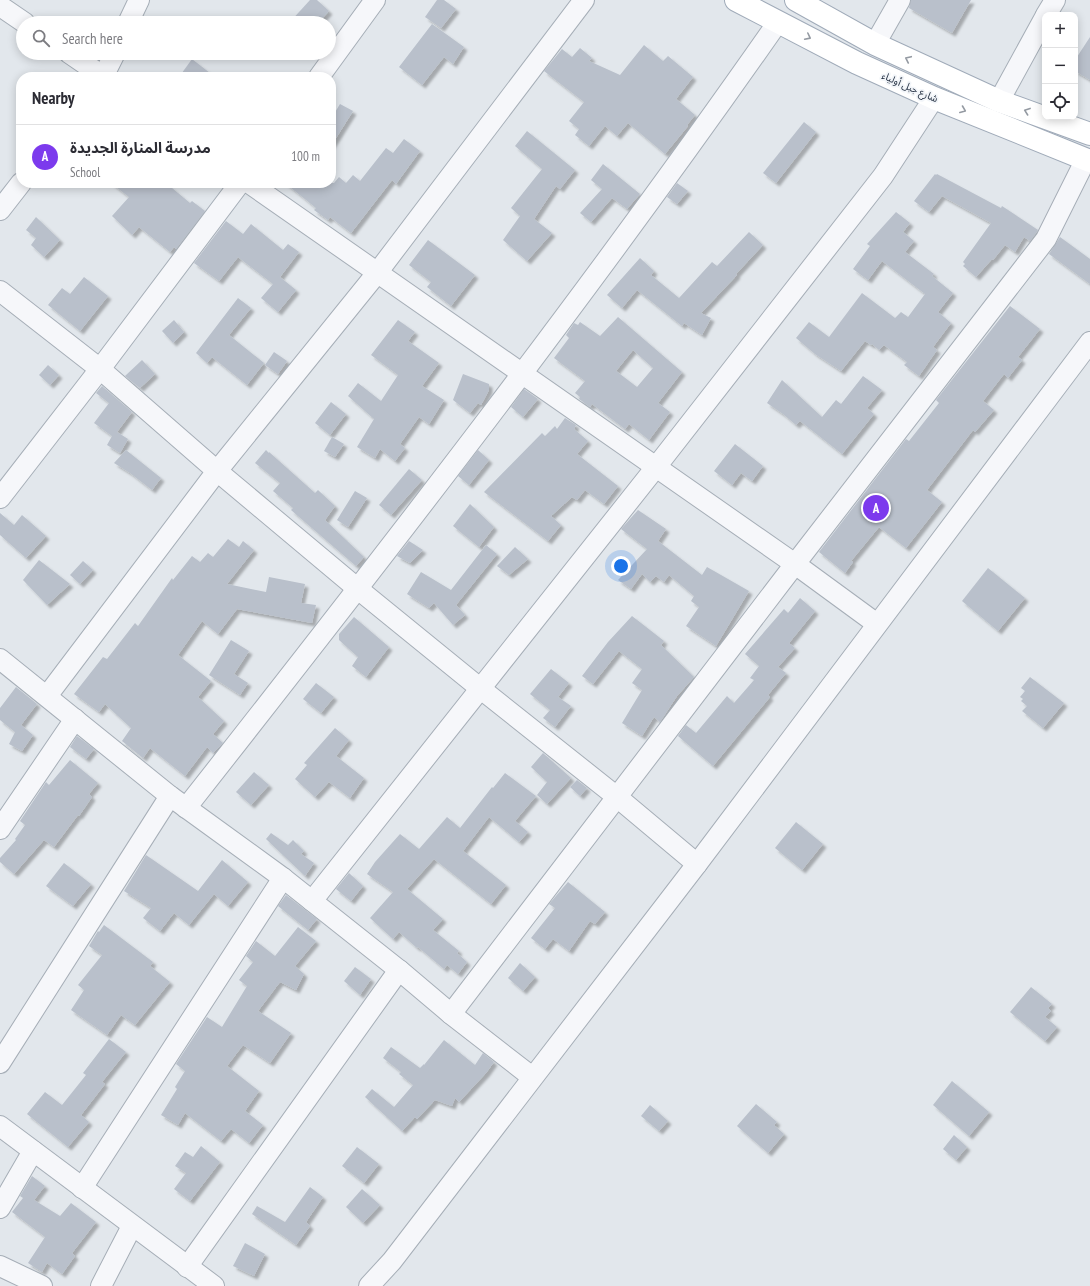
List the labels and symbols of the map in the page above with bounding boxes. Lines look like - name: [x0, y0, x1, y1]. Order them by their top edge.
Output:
- one-way arrow: [803, 33, 811, 40]
- one-way arrow: [905, 56, 912, 64]
- street label: شارع جبل أولياء: [879, 69, 940, 106]
- one-way arrow: [959, 105, 967, 113]
- one-way arrow: [1024, 107, 1031, 116]
- pin: A: [863, 493, 889, 523]
- your location: [611, 556, 631, 576]

